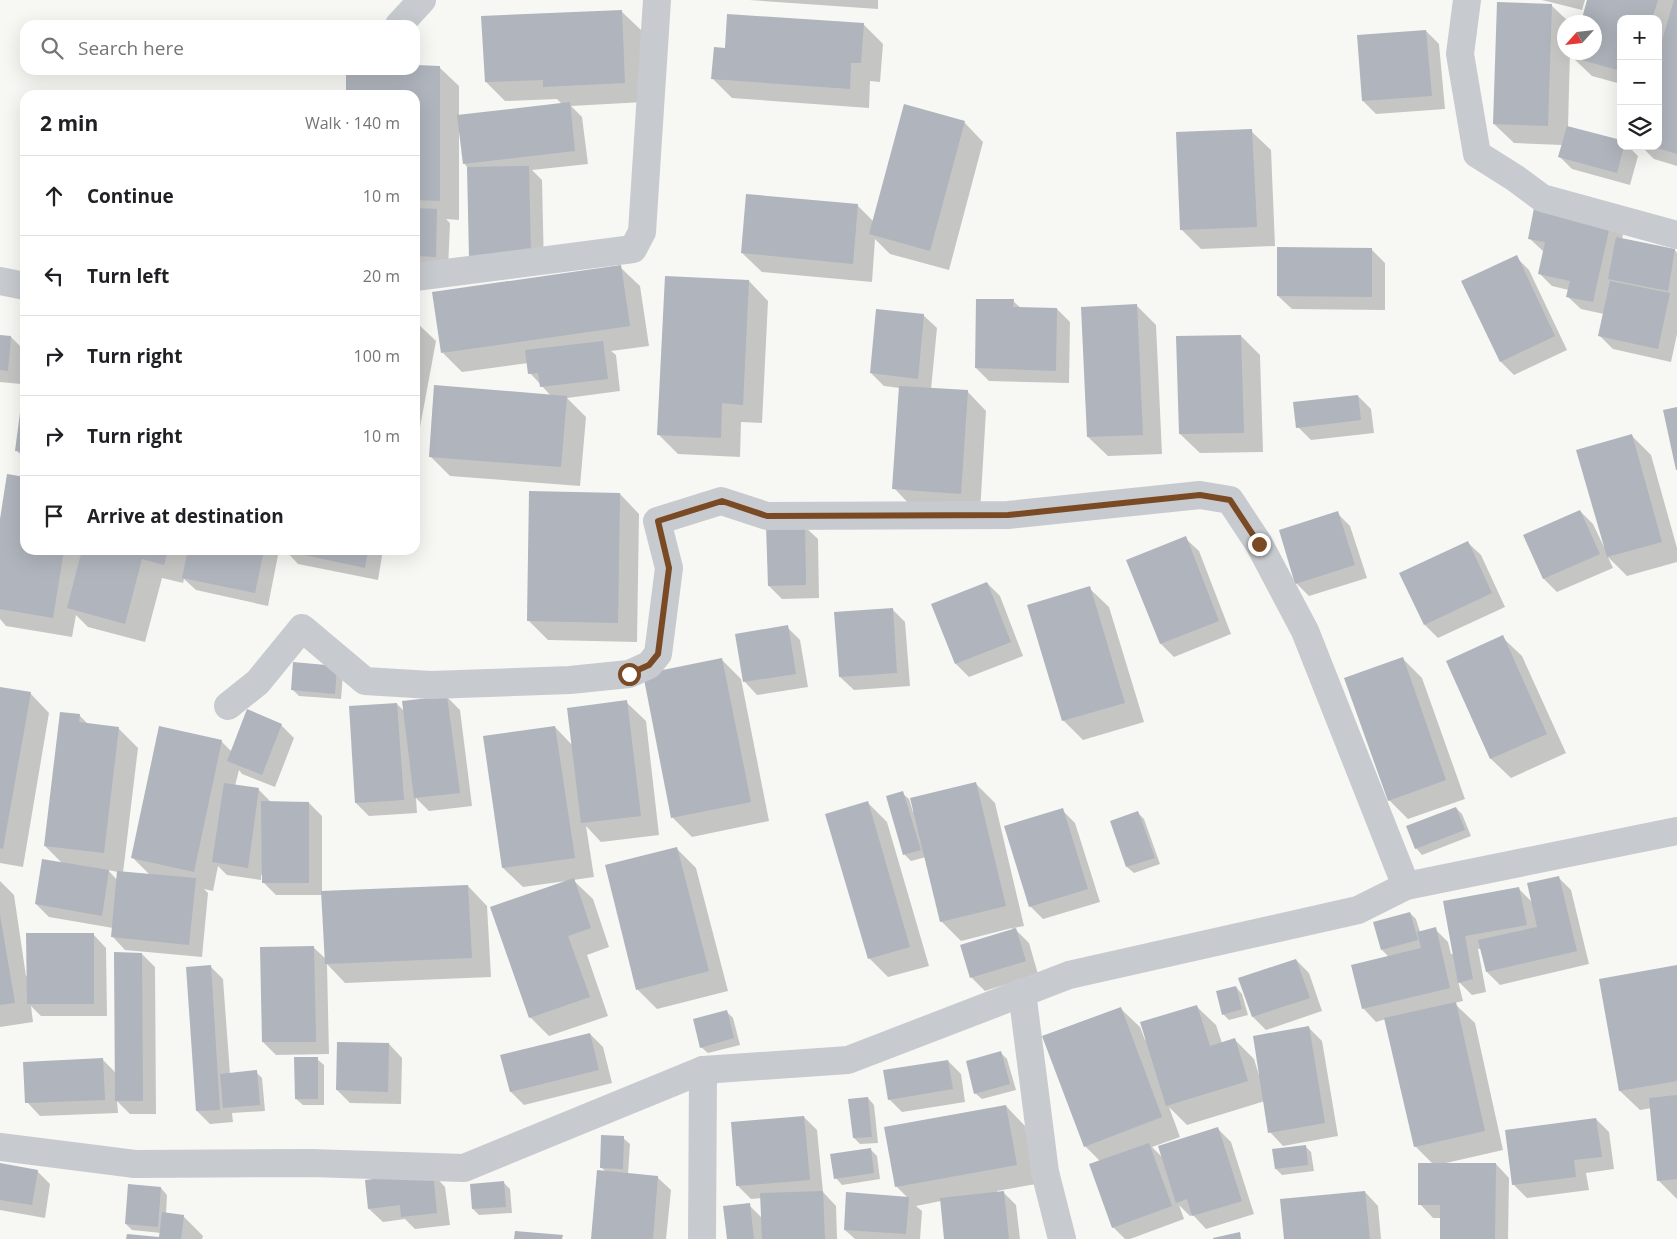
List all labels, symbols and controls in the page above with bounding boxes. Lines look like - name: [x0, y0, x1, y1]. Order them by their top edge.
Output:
- north arrow: [1557, 15, 1602, 60]
- map controls: [1617, 15, 1662, 150]
- button: +: [1617, 15, 1662, 60]
- search box: [20, 20, 420, 75]
- icon: search: [38, 34, 66, 62]
- text: Search here: [78, 35, 184, 61]
- button: −: [1617, 60, 1662, 105]
- button: layers: [1617, 105, 1662, 150]
- text: 2 min: [40, 109, 98, 137]
- text: Walk · 140 m: [305, 112, 400, 134]
- icon: ahead: [40, 182, 68, 210]
- text: Continue: [87, 183, 174, 209]
- text: 10 m: [363, 185, 400, 207]
- icon: left: [40, 262, 68, 290]
- text: Turn left: [87, 263, 169, 289]
- text: 20 m: [363, 265, 400, 287]
- icon: right: [40, 342, 68, 370]
- text: Turn right: [87, 343, 182, 369]
- text: 100 m: [354, 345, 400, 367]
- icon: right: [40, 422, 68, 450]
- text: Turn right: [87, 423, 182, 449]
- text: 10 m: [363, 425, 400, 447]
- icon: arrive: [40, 502, 68, 530]
- text: Arrive at destination: [87, 503, 284, 529]
- route end: [1248, 533, 1271, 556]
- route start: [618, 663, 641, 686]

